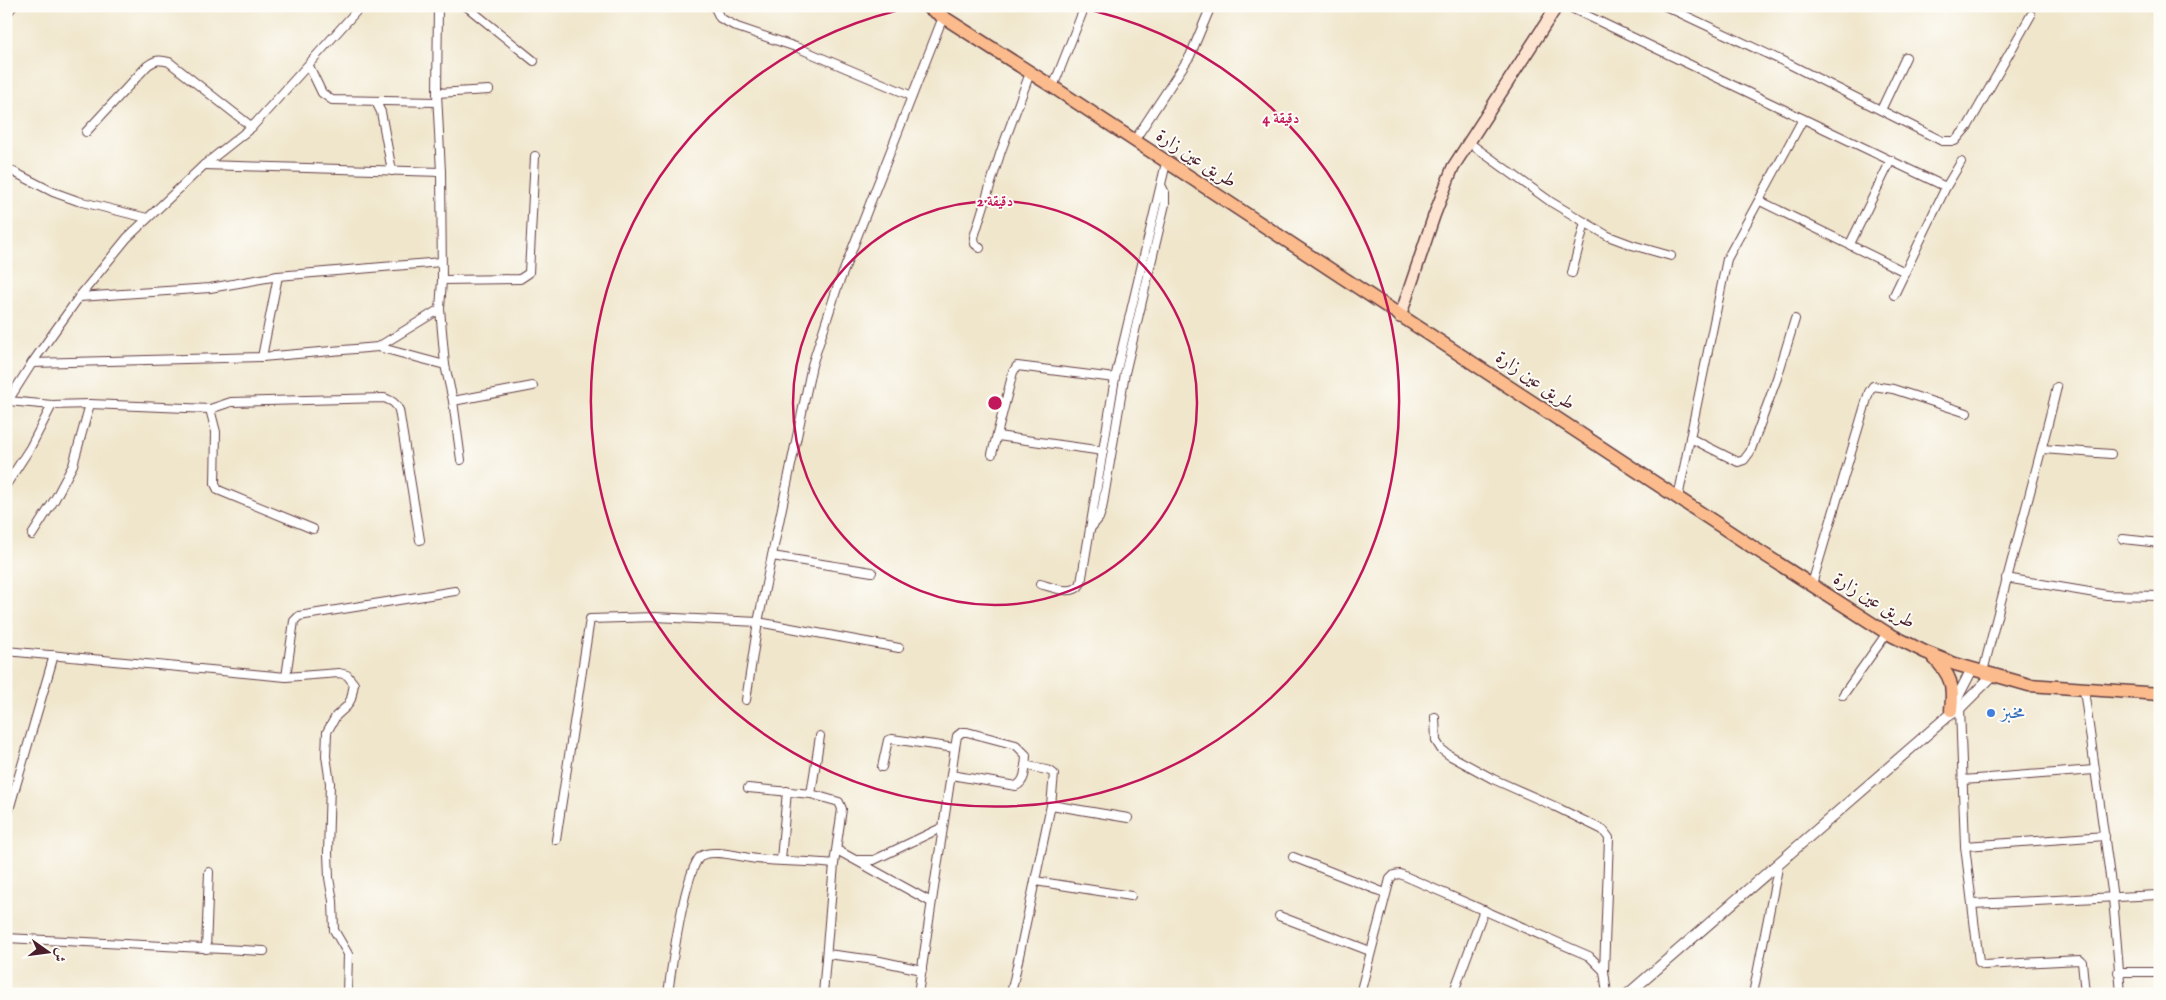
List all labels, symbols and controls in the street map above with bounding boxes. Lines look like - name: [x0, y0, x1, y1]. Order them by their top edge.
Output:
- text: 4 دقيقة: [1263, 109, 1299, 128]
- street label: طريق عين زارة: [1151, 124, 1241, 194]
- text: 2 دقيقة: [977, 192, 1013, 211]
- street label: طريق عين زارة: [1490, 346, 1580, 416]
- centre of rings: [986, 394, 1004, 412]
- street label: طريق عين زارة: [1829, 567, 1919, 635]
- place label: مخبز: [1999, 701, 2025, 725]
- marker: مخبز: [1985, 707, 1997, 719]
- north arrow: [22, 928, 72, 978]
- text: ش: [49, 946, 70, 964]

